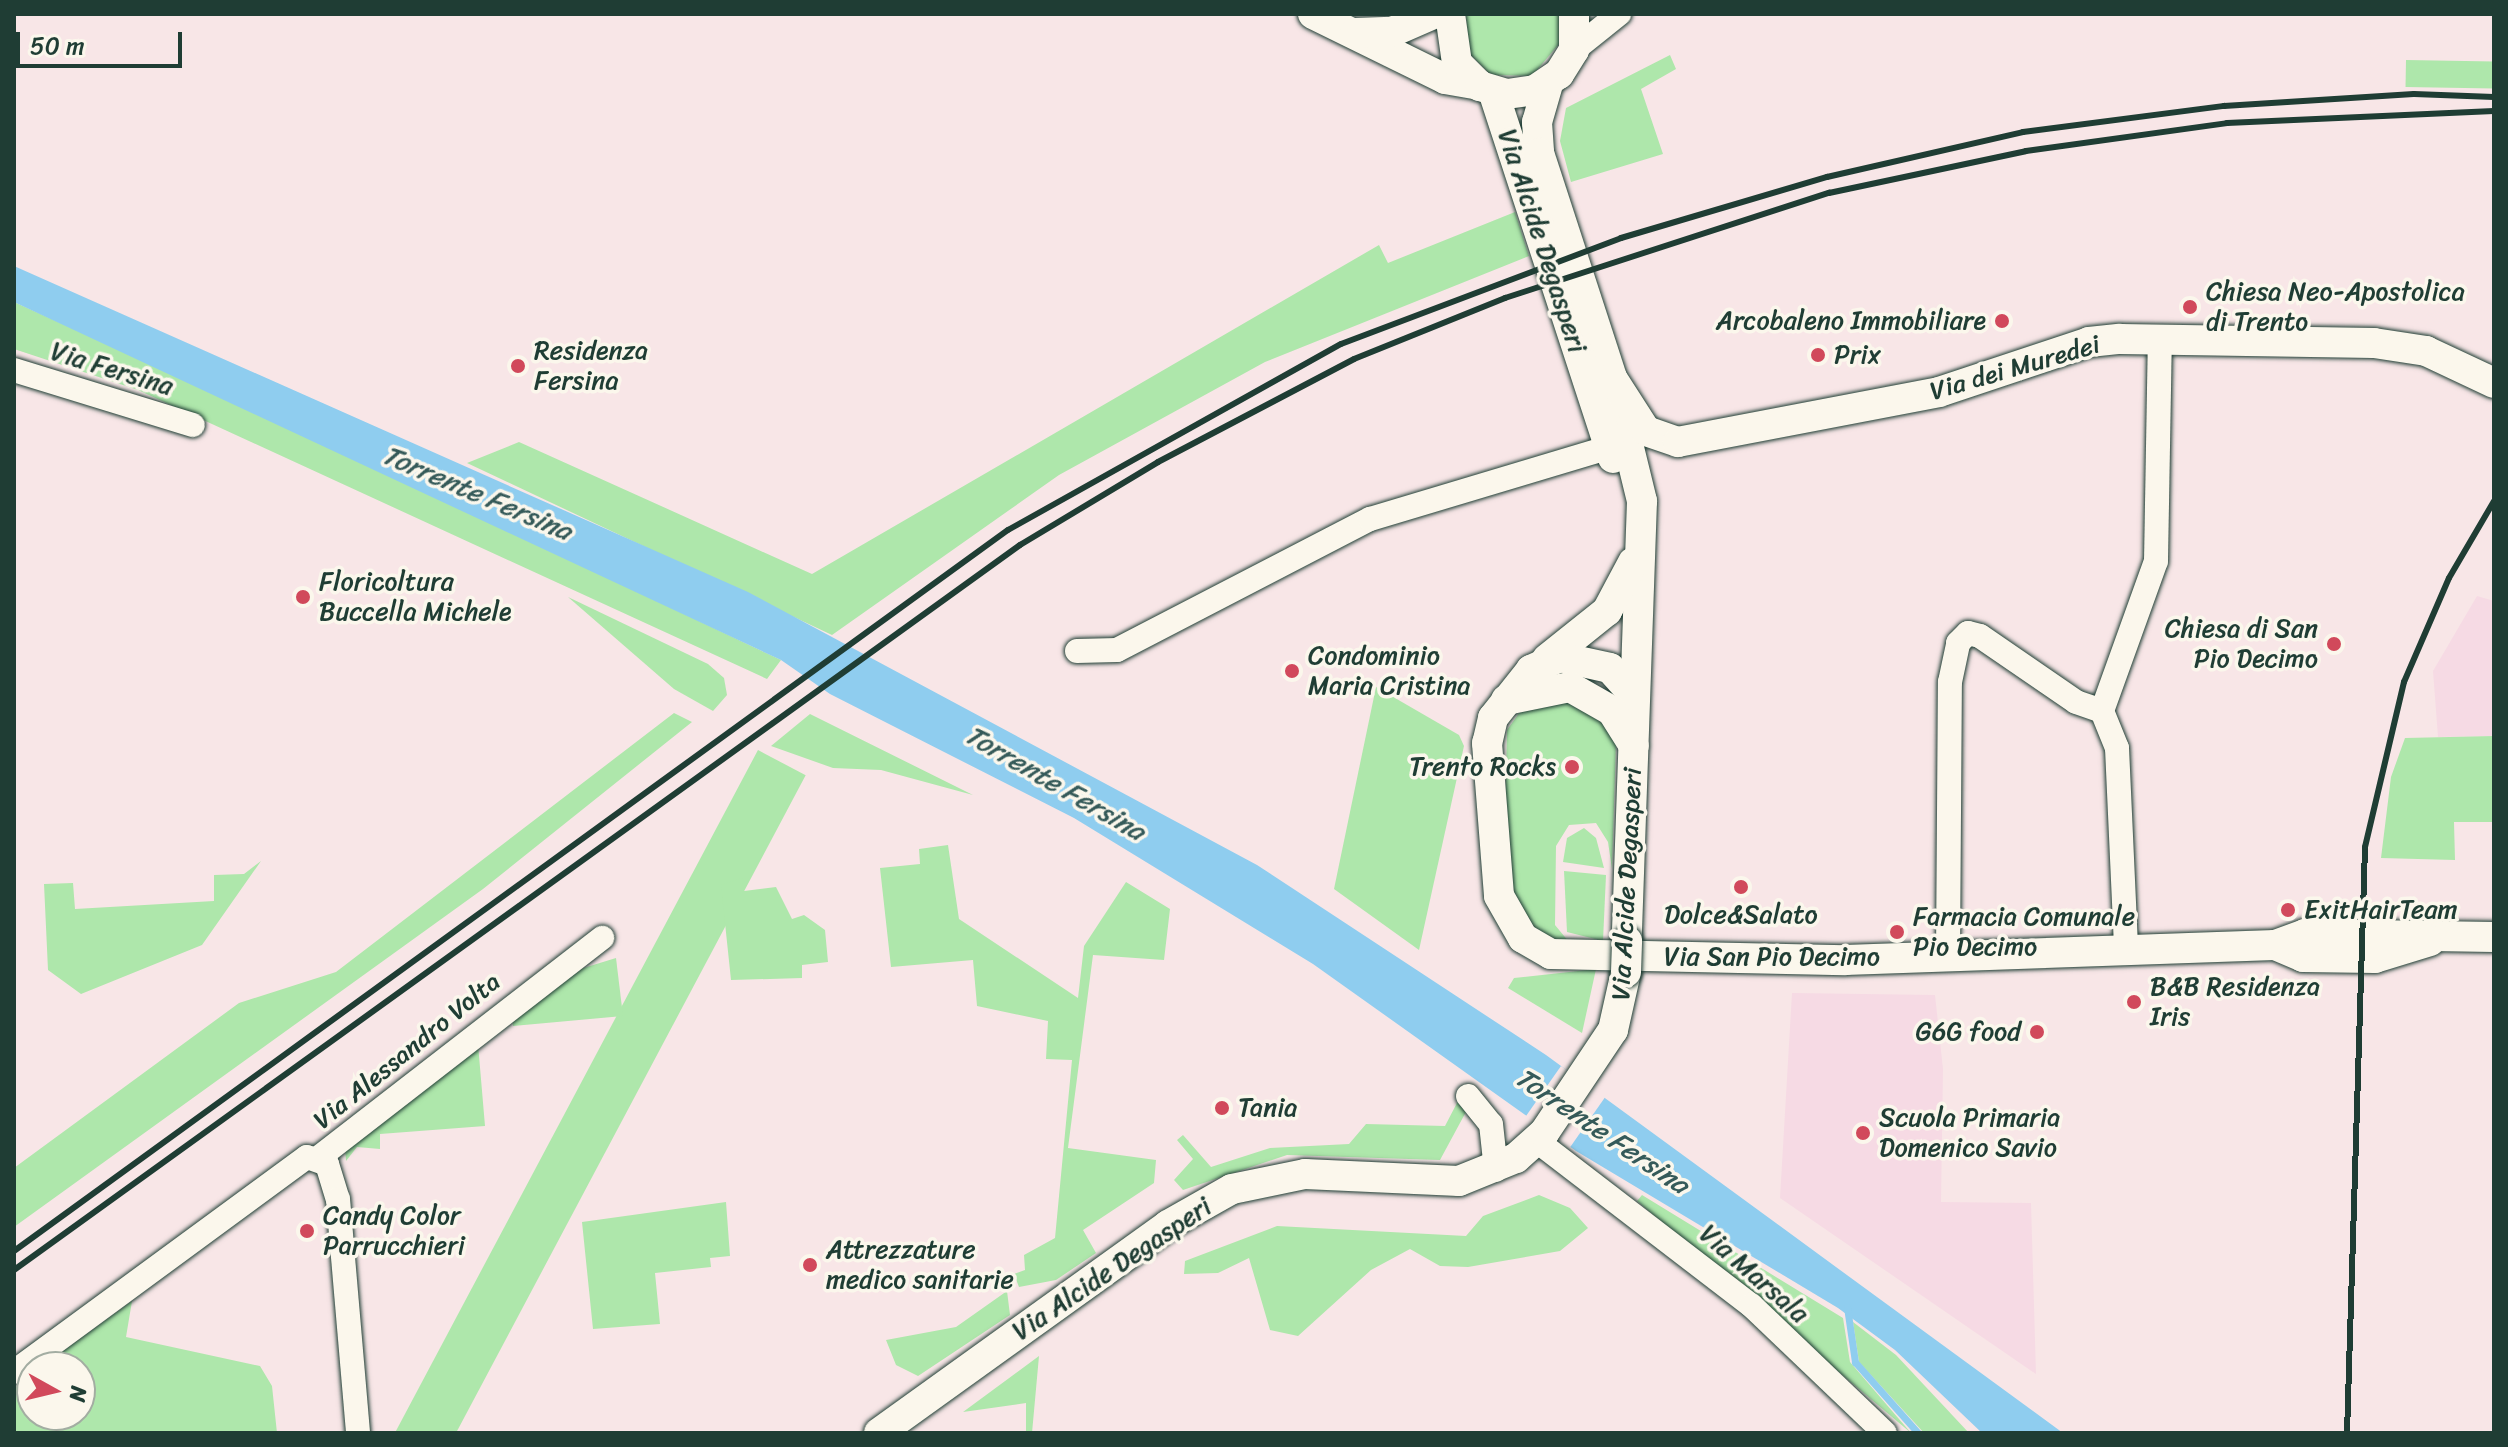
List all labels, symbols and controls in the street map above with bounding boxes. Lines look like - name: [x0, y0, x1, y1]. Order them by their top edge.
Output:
- scale bar: [20, 16, 186, 66]
- text: 50 m: [30, 25, 85, 67]
- street label: Via Alcide Degasperi: [1491, 126, 1593, 356]
- place label: Chiesa Neo-Apostolica di Trento: [2206, 276, 2465, 338]
- marker: Chiesa Neo-Apostolica di Trento: [2181, 298, 2199, 316]
- place label: Arcobaleno Immobiliare: [1715, 305, 1986, 337]
- marker: Arcobaleno Immobiliare: [1993, 312, 2011, 330]
- street label: Via dei Muredei: [1926, 329, 2104, 407]
- place label: Residenza Fersina: [534, 335, 648, 396]
- street label: Via Fersina: [47, 336, 177, 402]
- place label: Prix: [1834, 339, 1881, 371]
- marker: Prix: [1809, 346, 1827, 364]
- marker: Residenza Fersina: [509, 357, 527, 375]
- water label: Torrente Fersina: [377, 438, 577, 548]
- place label: Floricoltura Buccella Michele: [319, 566, 512, 628]
- marker: Floricoltura Buccella Michele: [294, 588, 312, 606]
- place label: Chiesa di San Pio Decimo: [2165, 613, 2318, 674]
- marker: Chiesa di San Pio Decimo: [2325, 635, 2343, 653]
- place label: Condominio Maria Cristina: [1308, 640, 1471, 702]
- marker: Condominio Maria Cristina: [1283, 662, 1301, 680]
- water label: Torrente Fersina: [958, 717, 1152, 849]
- place label: Trento Rocks: [1409, 751, 1556, 783]
- marker: Trento Rocks: [1563, 758, 1581, 776]
- street label: Via Alcide Degasperi: [1605, 767, 1649, 1001]
- marker: Dolce&Salato: [1732, 878, 1750, 896]
- place label: ExitHairTeam: [2304, 894, 2457, 926]
- place label: Dolce&Salato: [1664, 899, 1818, 931]
- place label: Farmacia Comunale Pio Decimo: [1913, 901, 2135, 962]
- marker: ExitHairTeam: [2279, 901, 2297, 919]
- marker: Farmacia Comunale Pio Decimo: [1888, 923, 1906, 941]
- street label: Via San Pio Decimo: [1663, 941, 1881, 973]
- street label: Via Alessandro Volta: [307, 966, 507, 1136]
- place label: B&B Residenza Iris: [2150, 971, 2320, 1032]
- marker: B&B Residenza Iris: [2125, 993, 2143, 1011]
- place label: G6G food: [1915, 1016, 2021, 1048]
- marker: G6G food: [2028, 1023, 2046, 1041]
- water label: Torrente Fersina: [1508, 1060, 1696, 1202]
- place label: Tania: [1238, 1092, 1297, 1124]
- marker: Tania: [1213, 1099, 1231, 1117]
- place label: Scuola Primaria Domenico Savio: [1879, 1102, 2060, 1164]
- marker: Scuola Primaria Domenico Savio: [1854, 1124, 1872, 1142]
- street label: Via Alcide Degasperi: [1007, 1191, 1217, 1347]
- place label: Candy Color Parrucchieri: [323, 1200, 465, 1262]
- street label: Via Marsala: [1694, 1219, 1814, 1329]
- marker: Candy Color Parrucchieri: [298, 1222, 316, 1240]
- place label: Attrezzature medico sanitarie: [826, 1234, 1014, 1296]
- marker: Attrezzature medico sanitarie: [801, 1256, 819, 1274]
- north arrow: [16, 1351, 96, 1431]
- text: N: [58, 1384, 99, 1404]

